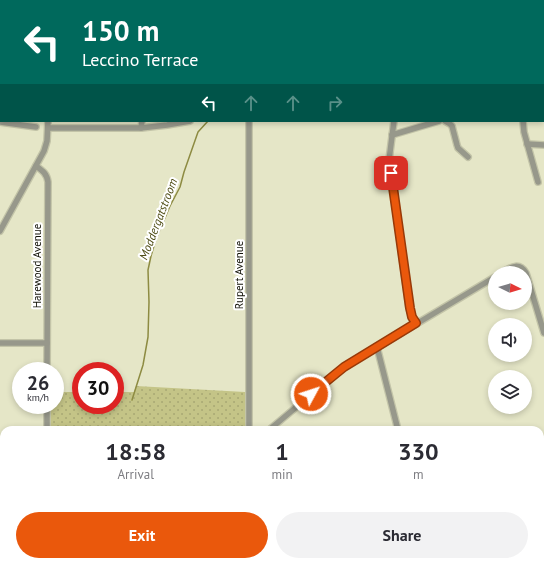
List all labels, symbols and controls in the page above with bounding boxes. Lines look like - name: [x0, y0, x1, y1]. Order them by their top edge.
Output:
- text: 150 m: [82, 12, 159, 49]
- icon: left: [16, 16, 68, 68]
- text: Leccino Terrace: [82, 48, 198, 71]
- icon: left: [198, 92, 220, 114]
- icon: ahead: [240, 92, 262, 114]
- icon: ahead: [282, 92, 304, 114]
- icon: right: [324, 92, 346, 114]
- pin: [374, 156, 408, 190]
- icon: arrive: [380, 162, 402, 184]
- water label: Moddergatstroom: [136, 176, 180, 262]
- street label: Harewood Avenue: [30, 223, 44, 308]
- street label: Rupert Avenue: [232, 240, 246, 309]
- north arrow: [488, 266, 532, 310]
- map controls: [488, 266, 532, 414]
- button: sound: [488, 318, 532, 362]
- speed limit sign: 30: [72, 362, 124, 414]
- text: 26: [27, 370, 49, 396]
- button: layers: [488, 370, 532, 414]
- position arrow: [290, 373, 332, 415]
- text: km/h: [27, 391, 49, 404]
- text: 18:58: [105, 436, 166, 467]
- text: 1: [275, 436, 289, 467]
- text: 330: [398, 436, 439, 467]
- text: Arrival: [118, 466, 154, 483]
- text: min: [271, 466, 293, 483]
- text: m: [413, 466, 424, 483]
- button: Exit: [16, 512, 268, 558]
- button: Share: [276, 512, 528, 558]

